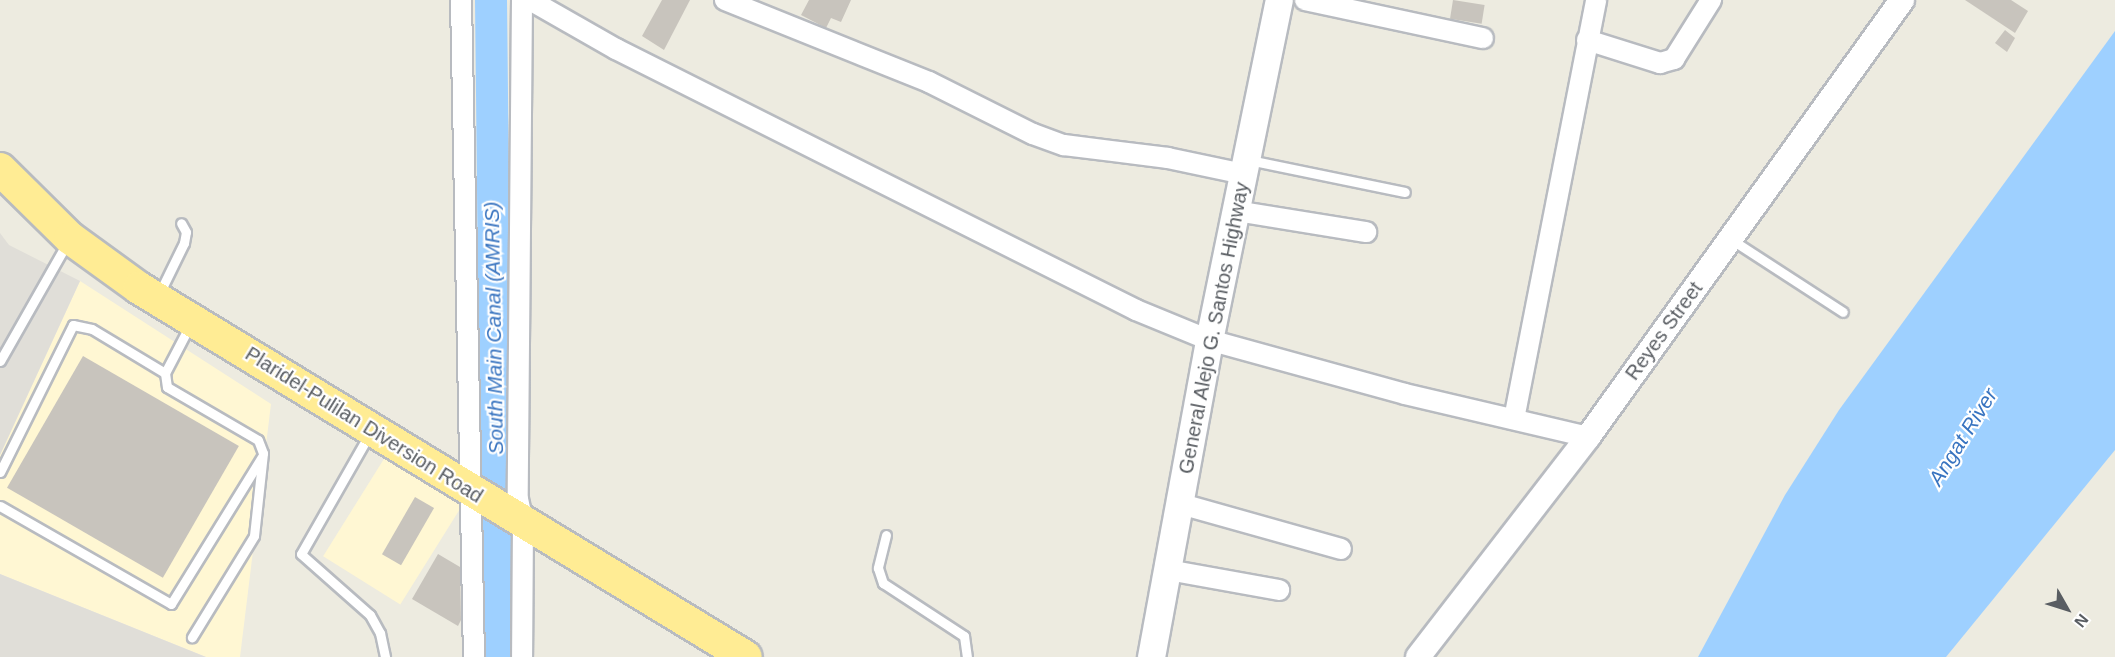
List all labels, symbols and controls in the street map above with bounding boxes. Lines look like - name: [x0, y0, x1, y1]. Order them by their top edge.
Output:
- street label: General Alejo G. Santos Highway: [1174, 179, 1254, 477]
- water label: South Main Canal (AMRIS): [479, 201, 509, 455]
- street label: Reyes Street: [1620, 277, 1708, 385]
- street label: Plaridel-Pulilan Diversion Road: [241, 342, 487, 508]
- water label: Angat River: [1923, 384, 2003, 490]
- north arrow: [2037, 579, 2097, 639]
- text: N: [2071, 611, 2092, 630]

